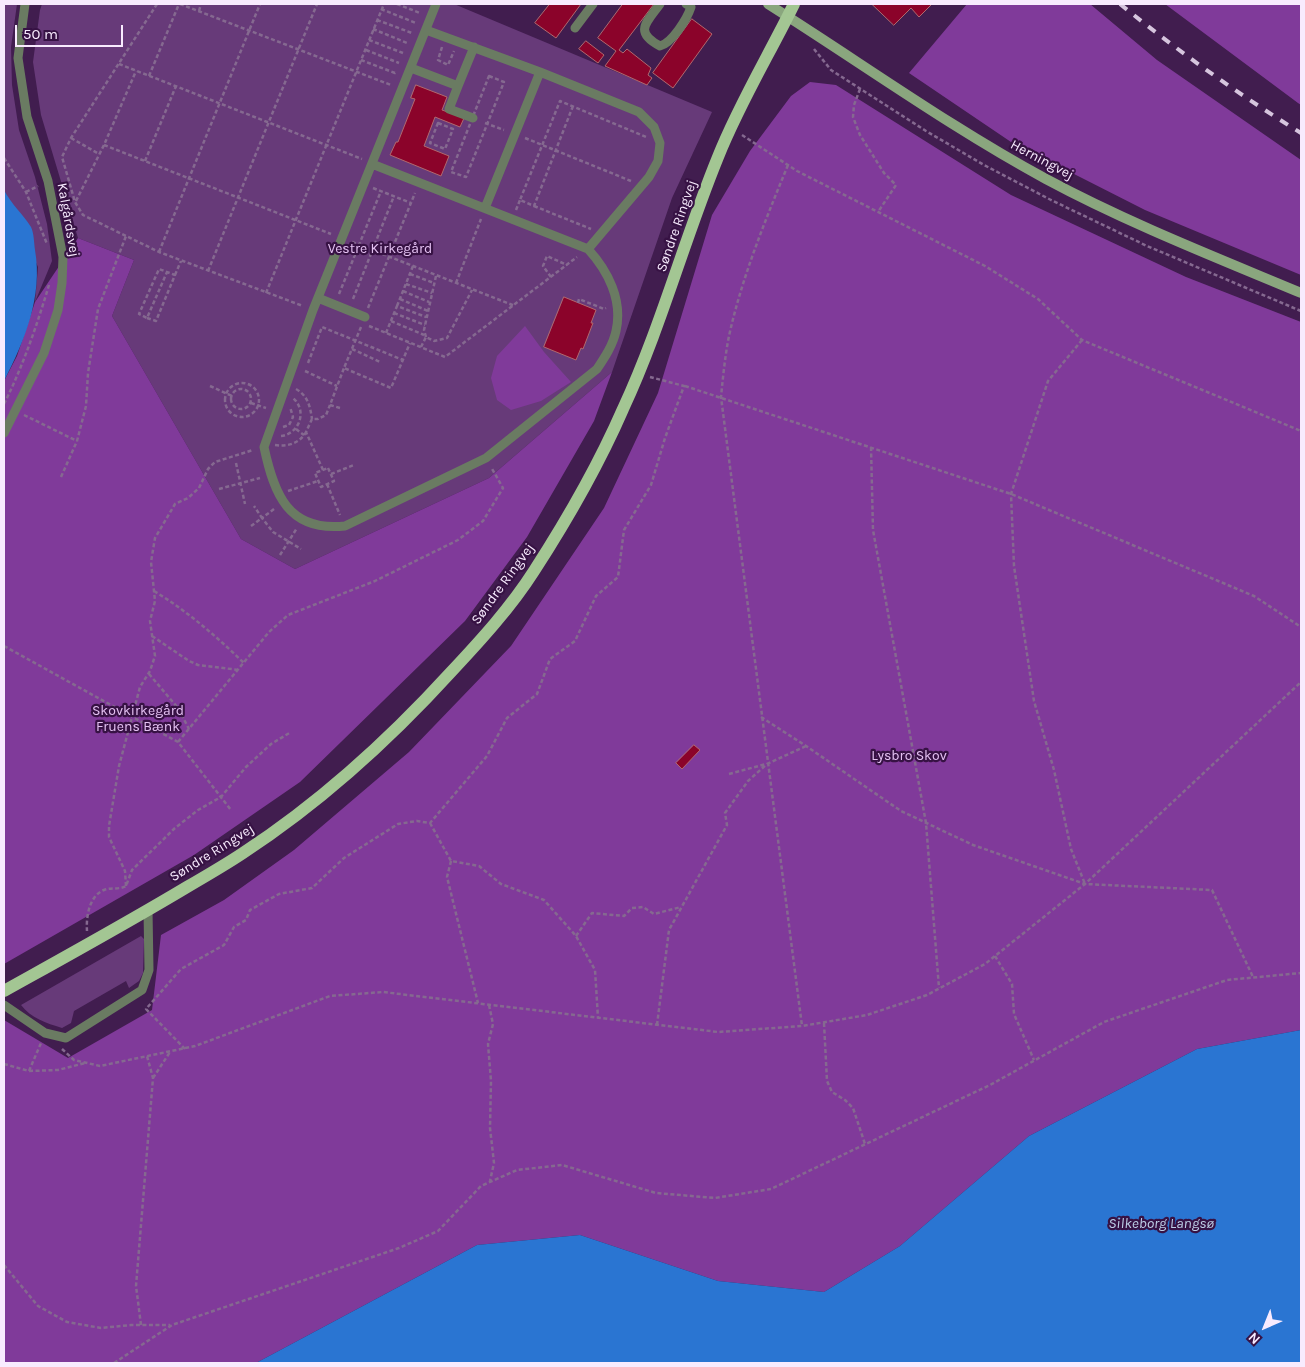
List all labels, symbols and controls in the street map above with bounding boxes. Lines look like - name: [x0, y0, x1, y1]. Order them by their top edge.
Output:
- scale bar: [18, 15, 125, 47]
- text: 50 m: [23, 25, 58, 43]
- street label: Herningvej: [1008, 136, 1076, 184]
- street label: Søndre Ringvej: [653, 178, 701, 274]
- street label: Kalgårdsvej: [53, 182, 83, 258]
- park label: Vestre Kirkegård: [328, 241, 432, 257]
- street label: Søndre Ringvej: [468, 540, 538, 628]
- park label: Skovkirkegård Fruens Bænk: [92, 703, 184, 736]
- park label: Lysbro Skov: [871, 748, 947, 764]
- street label: Søndre Ringvej: [167, 820, 257, 886]
- water label: Silkeborg Langsø: [1108, 1215, 1214, 1233]
- north arrow: [1240, 1302, 1290, 1352]
- text: N: [1245, 1329, 1264, 1348]

